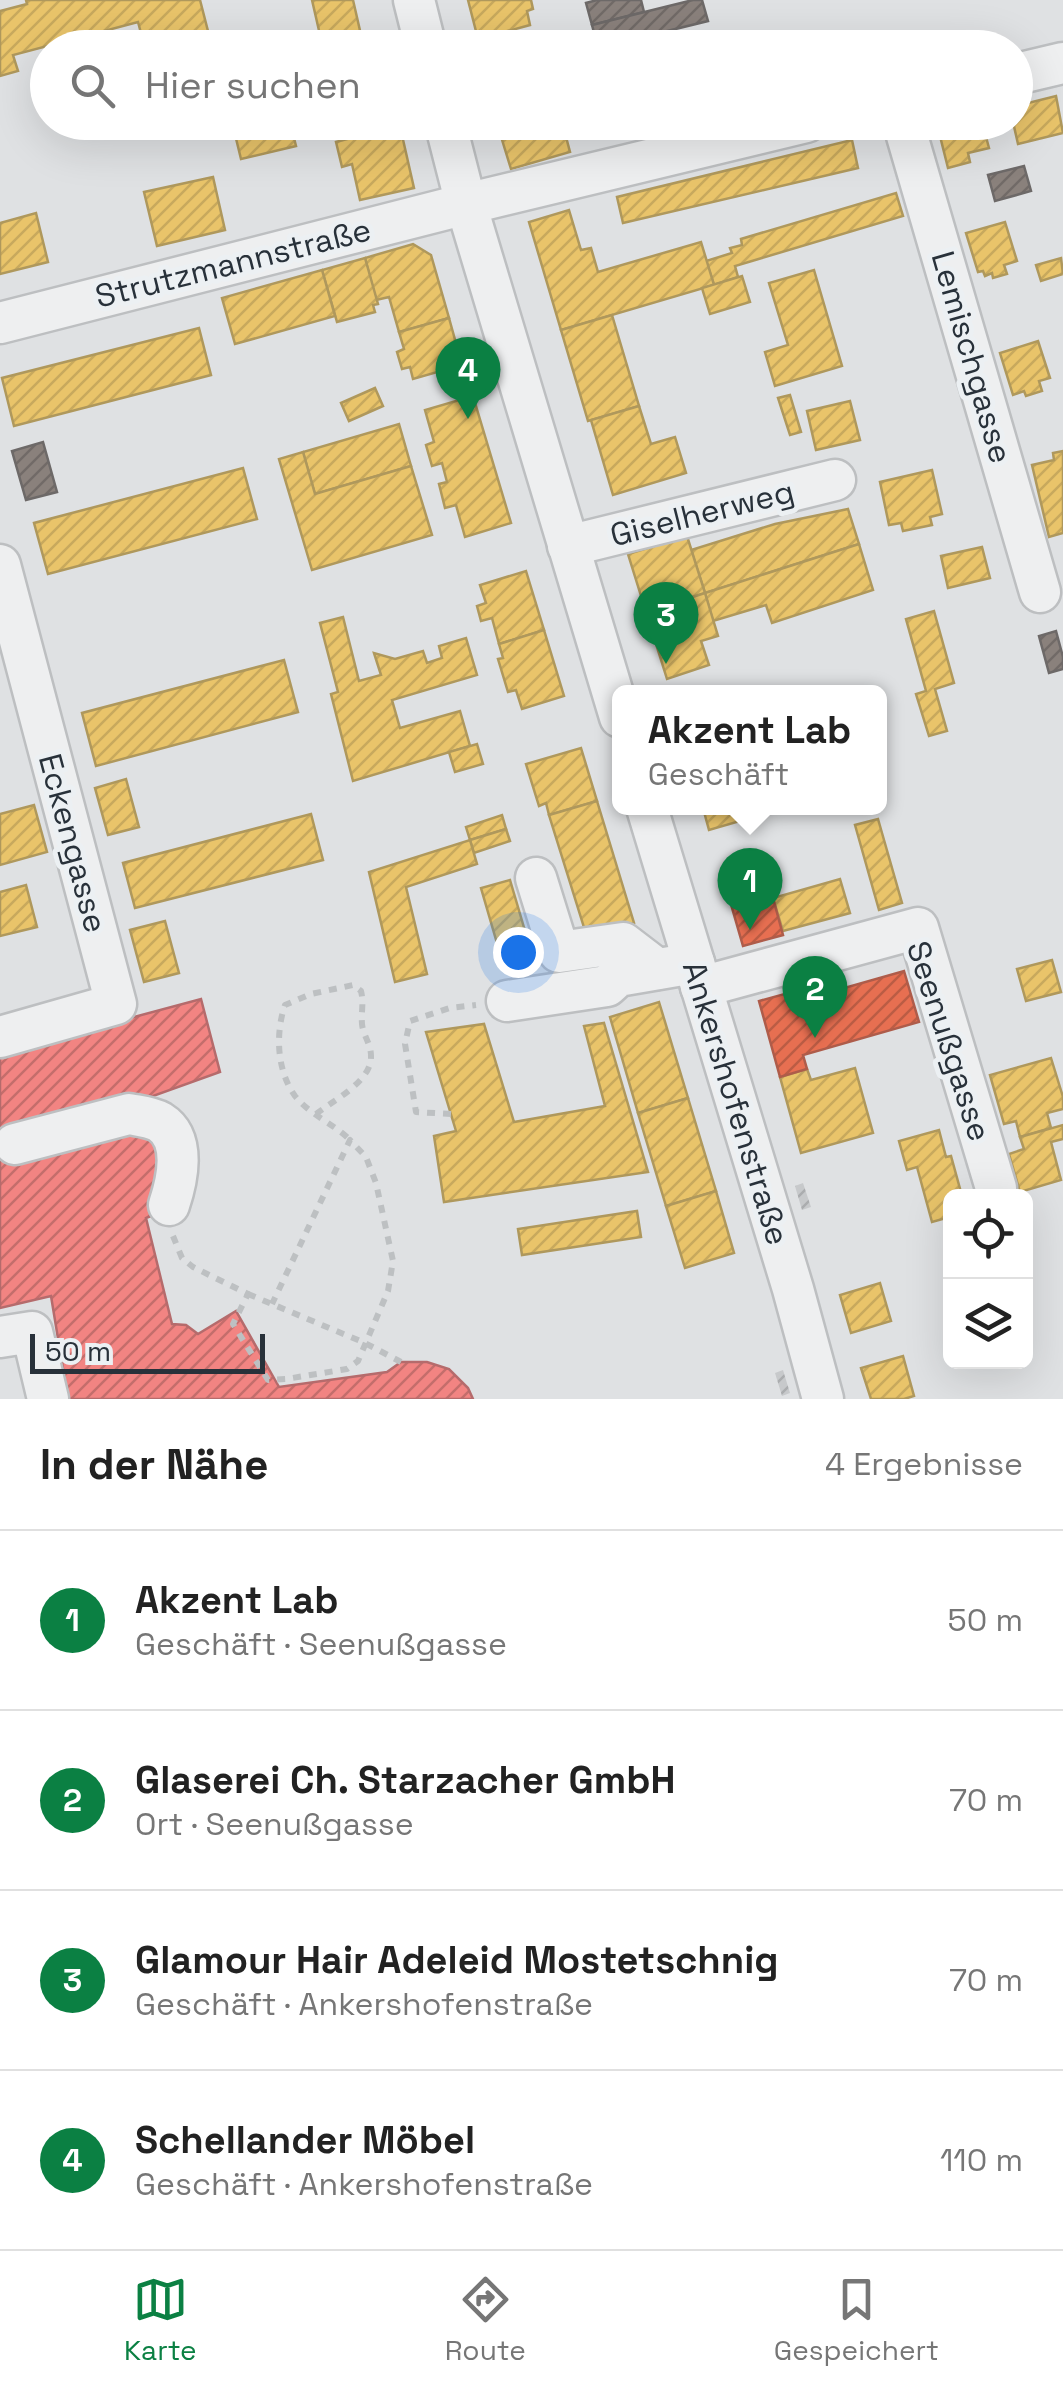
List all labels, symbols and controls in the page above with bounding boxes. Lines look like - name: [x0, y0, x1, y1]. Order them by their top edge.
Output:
- search box: [30, 30, 1033, 140]
- icon: search: [65, 58, 120, 113]
- text: Hier suchen: [145, 61, 361, 109]
- street label: Strutzmannstraße: [91, 209, 375, 317]
- street label: Lemischgasse: [923, 246, 1021, 468]
- pin: 4: [436, 336, 500, 419]
- street label: Giselherweg: [606, 471, 798, 555]
- pin: 3: [634, 582, 698, 664]
- popup: [612, 685, 887, 815]
- text: Akzent Lab: [648, 706, 851, 754]
- street label: Eckengasse: [30, 749, 116, 937]
- text: Geschäft: [648, 754, 789, 794]
- pin: 1: [718, 848, 782, 930]
- your location: [493, 927, 544, 978]
- street label: Seenußgasse: [898, 936, 1000, 1146]
- street label: Ankershofenstraße: [674, 956, 798, 1250]
- pin: 2: [782, 956, 848, 1038]
- map controls: [943, 1189, 1033, 1369]
- button: locate: [943, 1189, 1033, 1279]
- button: layers: [943, 1279, 1033, 1369]
- scale bar: [30, 1329, 265, 1374]
- text: 50 m: [45, 1333, 111, 1369]
- text: In der Nähe: [40, 1438, 268, 1491]
- text: 4 Ergebnisse: [825, 1444, 1023, 1484]
- text: Akzent Lab: [135, 1576, 339, 1624]
- text: 1: [65, 1600, 80, 1640]
- text: 50 m: [948, 1600, 1023, 1640]
- text: Geschäft · Seenußgasse: [135, 1624, 507, 1664]
- text: Glaserei Ch. Starzacher GmbH: [135, 1756, 675, 1804]
- text: 2: [63, 1780, 82, 1820]
- text: 70 m: [949, 1780, 1023, 1820]
- text: Ort · Seenußgasse: [135, 1804, 414, 1844]
- text: Glamour Hair Adeleid Mostetschnig: [135, 1936, 779, 1984]
- text: 3: [63, 1960, 82, 2000]
- text: 70 m: [949, 1960, 1023, 2000]
- text: Geschäft · Ankershofenstraße: [135, 1984, 593, 2024]
- text: Schellander Möbel: [135, 2116, 475, 2164]
- text: 4: [62, 2140, 83, 2180]
- text: 110 m: [940, 2140, 1023, 2180]
- text: Geschäft · Ankershofenstraße: [135, 2164, 593, 2204]
- tab: Karte: [124, 2272, 197, 2368]
- tab: Route: [445, 2272, 526, 2368]
- tab: Gespeichert: [774, 2272, 939, 2368]

